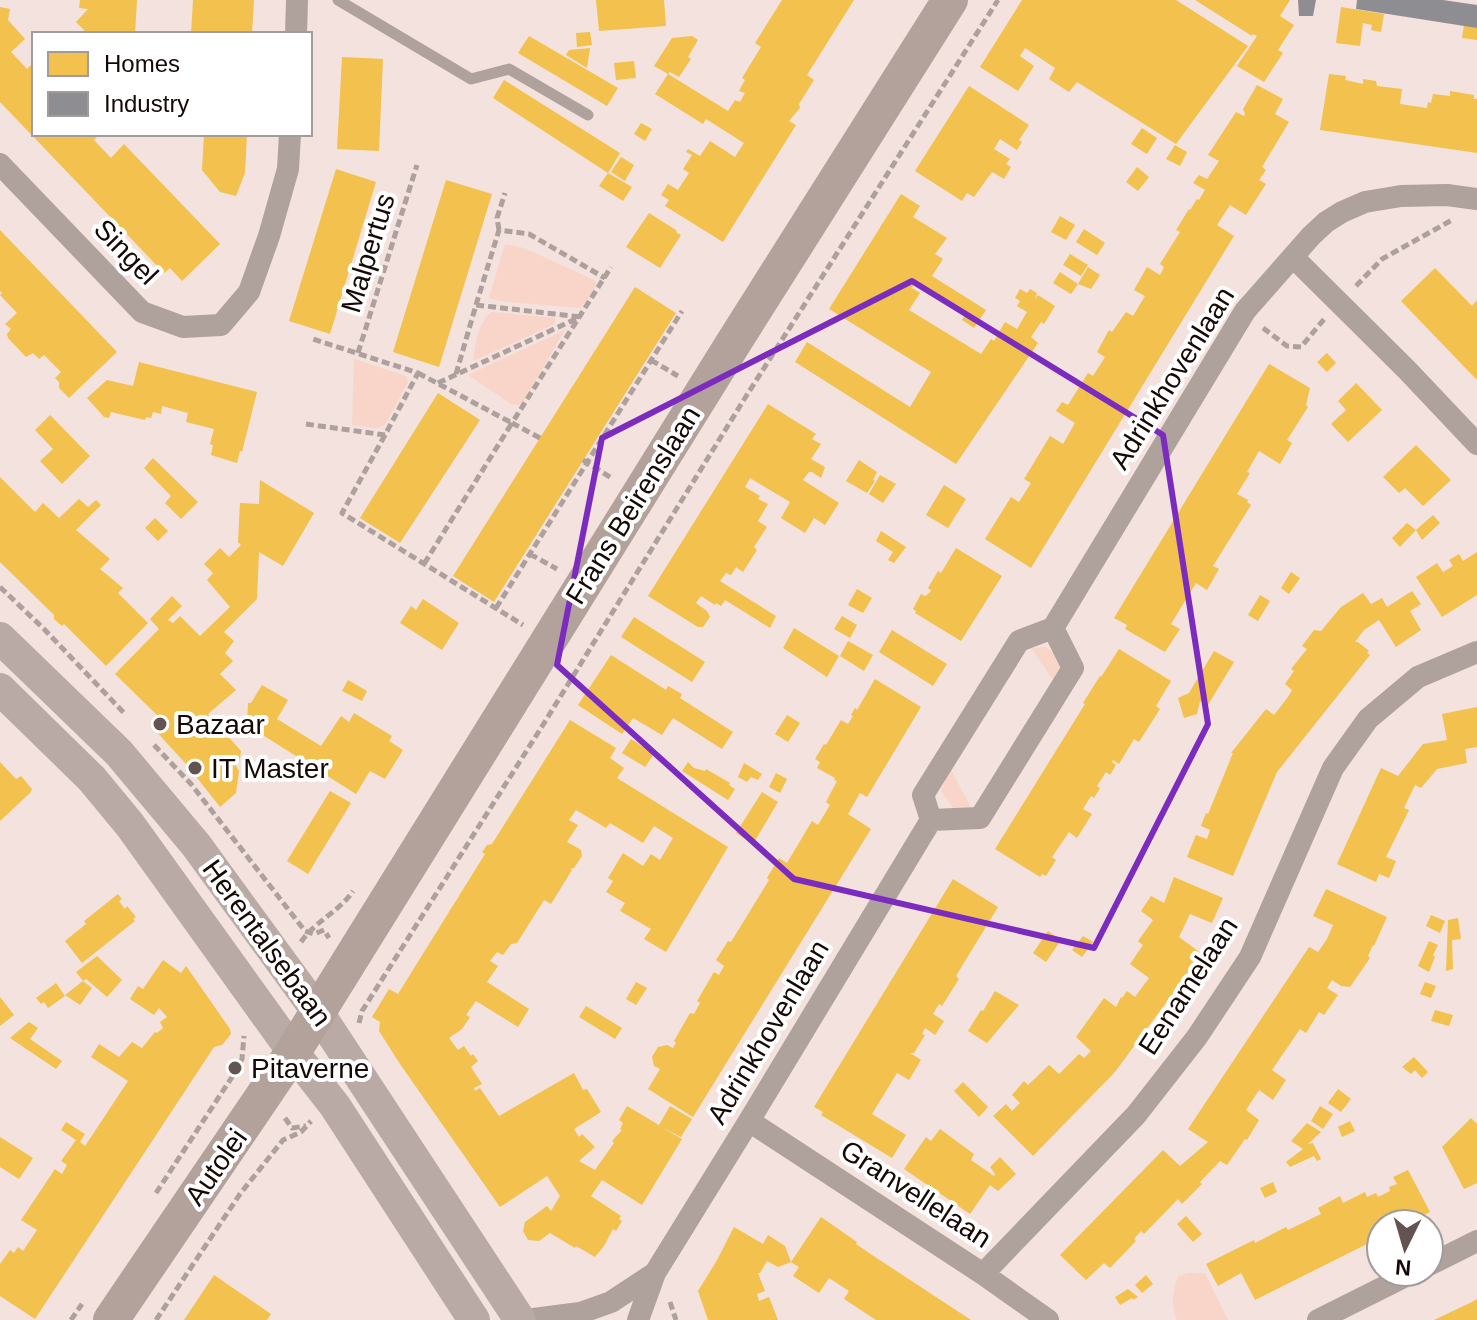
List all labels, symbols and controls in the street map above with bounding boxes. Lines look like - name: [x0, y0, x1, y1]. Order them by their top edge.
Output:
- legend: [32, 32, 312, 136]
- text: Homes: [104, 50, 180, 77]
- text: Industry: [104, 90, 189, 117]
- street label: Malpertus: [335, 190, 401, 316]
- street label: Singel: [88, 213, 164, 291]
- street label: Adrinkhovenlaan: [1104, 281, 1240, 475]
- street label: Frans Beirenslaan: [560, 400, 706, 610]
- place label: Bazaar: [176, 709, 265, 740]
- marker: Bazaar: [151, 715, 169, 733]
- place label: IT Master: [211, 753, 329, 784]
- marker: IT Master: [186, 759, 204, 777]
- street label: Herentalsebaan: [196, 854, 338, 1032]
- street label: Eenamelaan: [1132, 912, 1244, 1060]
- street label: Adrinkhovenlaan: [701, 935, 835, 1129]
- place label: Pitaverne: [251, 1053, 369, 1084]
- marker: Pitaverne: [226, 1059, 244, 1077]
- street label: Autolei: [179, 1123, 253, 1211]
- street label: Granvellelaan: [835, 1134, 997, 1254]
- north arrow: [1365, 1208, 1445, 1288]
- text: N: [1394, 1254, 1412, 1281]

